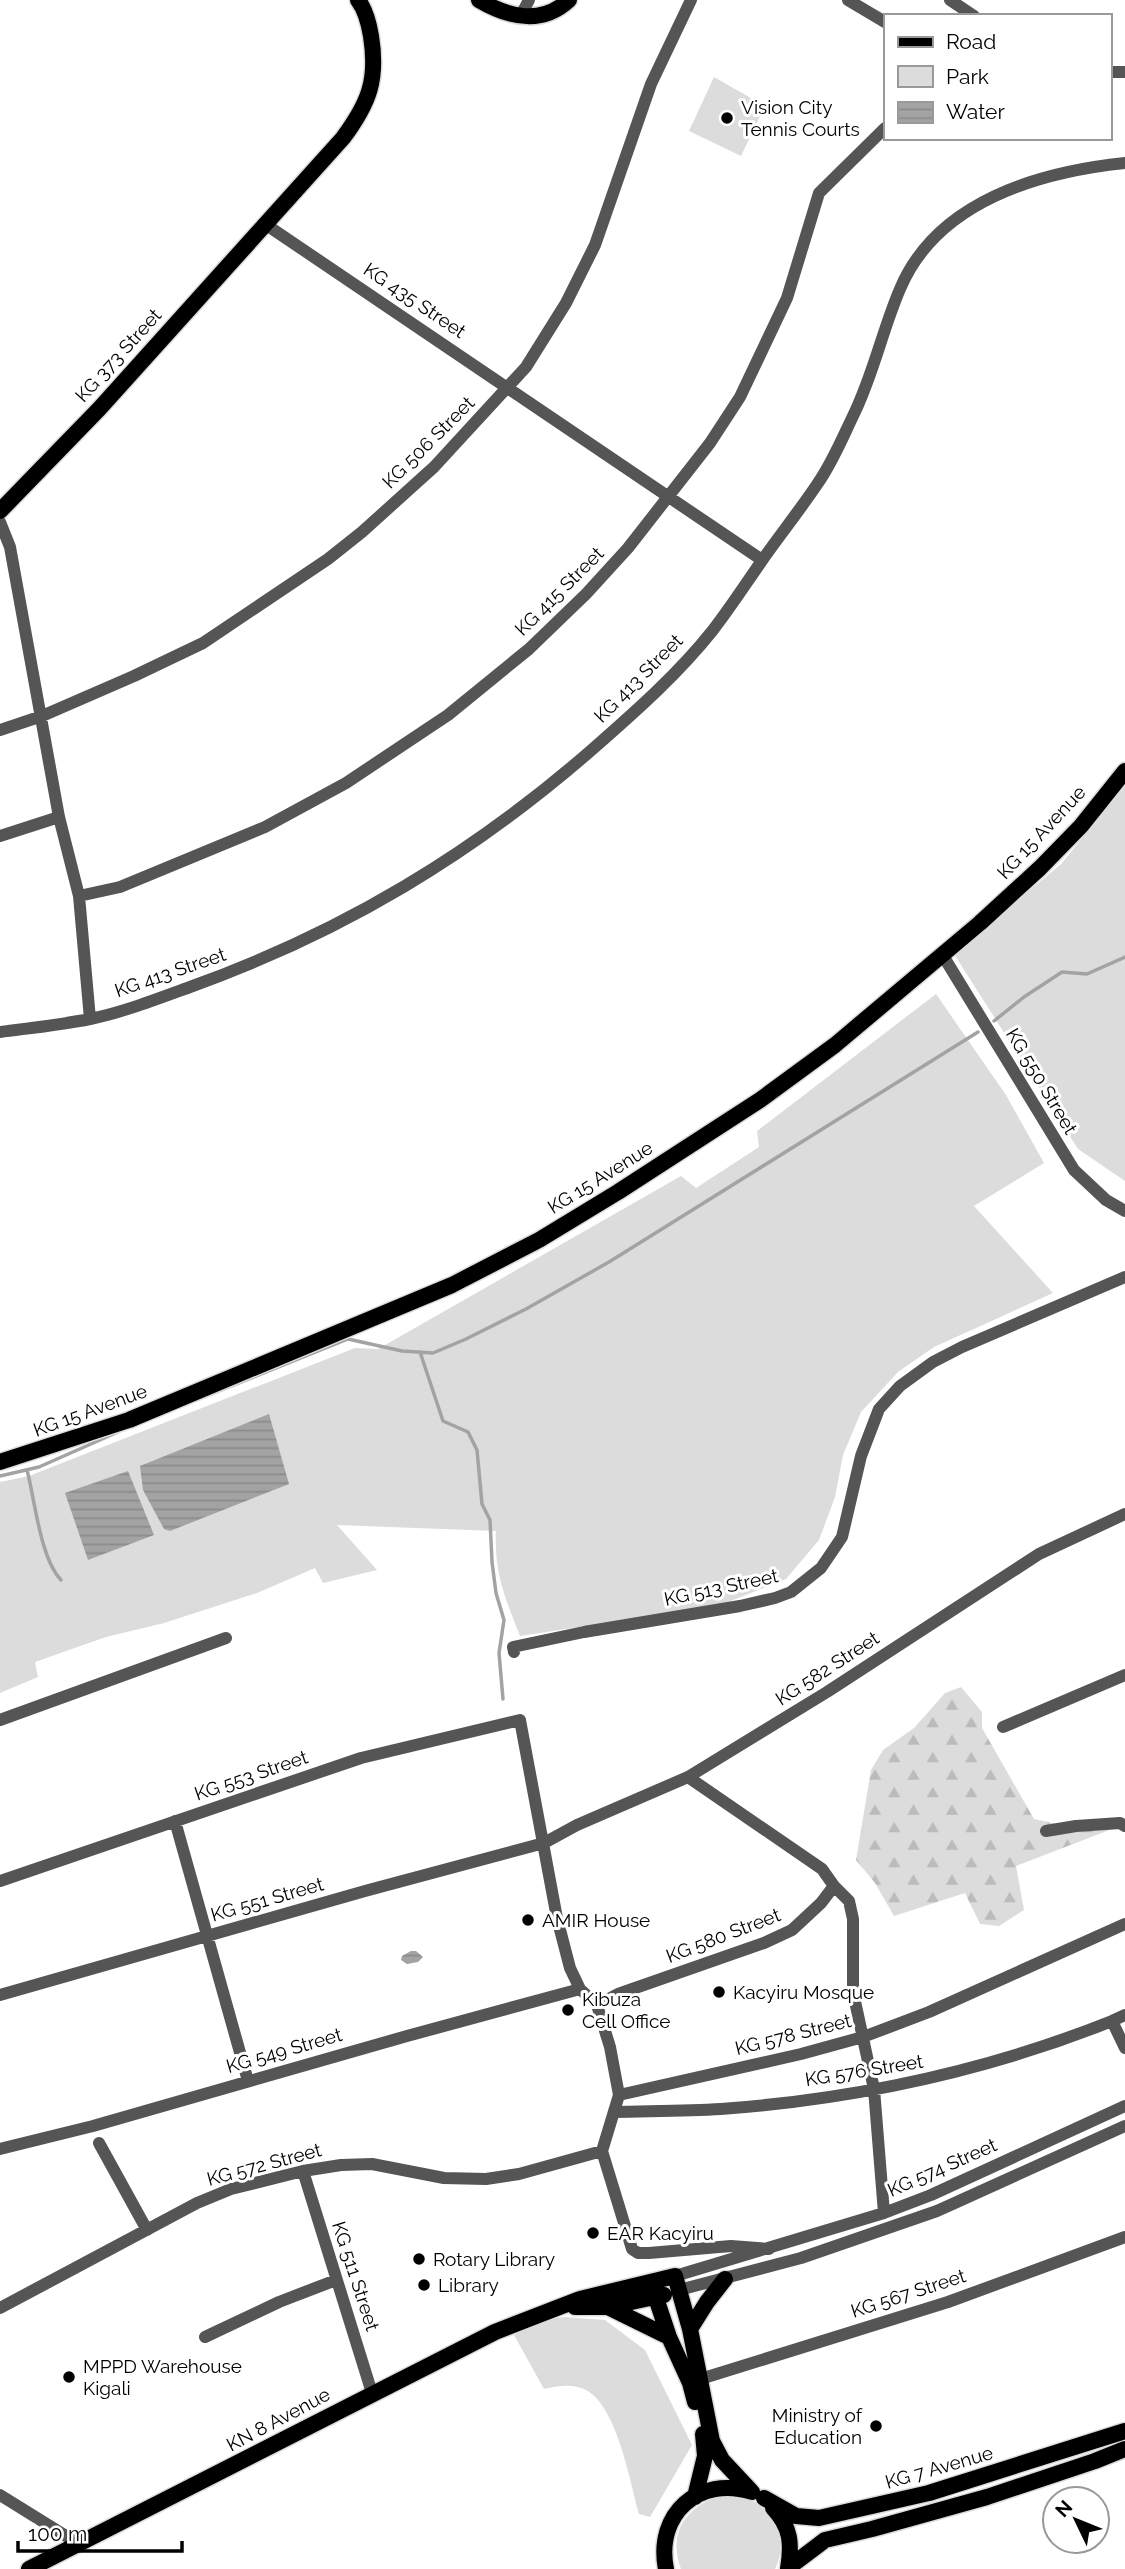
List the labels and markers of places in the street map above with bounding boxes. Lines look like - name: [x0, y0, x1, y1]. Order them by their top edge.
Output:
- place label: Vision City Tennis Courts: [741, 96, 860, 140]
- marker: Vision City Tennis Courts: [719, 110, 735, 126]
- place label: AMIR House: [542, 1909, 650, 1931]
- marker: AMIR House: [520, 1912, 536, 1928]
- place label: Kacyiru Mosque: [733, 1981, 874, 2003]
- marker: Kacyiru Mosque: [711, 1984, 727, 2000]
- place label: Kibuza Cell Office: [582, 1988, 671, 2032]
- marker: Kibuza Cell Office: [560, 2002, 576, 2018]
- place label: EAR Kacyiru: [607, 2222, 714, 2244]
- marker: EAR Kacyiru: [585, 2225, 601, 2241]
- place label: Rotary Library: [433, 2248, 555, 2270]
- marker: Rotary Library: [411, 2251, 427, 2267]
- place label: Library: [438, 2274, 499, 2296]
- marker: Library: [416, 2277, 432, 2293]
- place label: MPPD Warehouse Kigali: [83, 2355, 242, 2399]
- marker: MPPD Warehouse Kigali: [61, 2369, 77, 2385]
- place label: Ministry of Education: [772, 2404, 863, 2448]
- marker: Ministry of Education: [868, 2418, 884, 2434]

